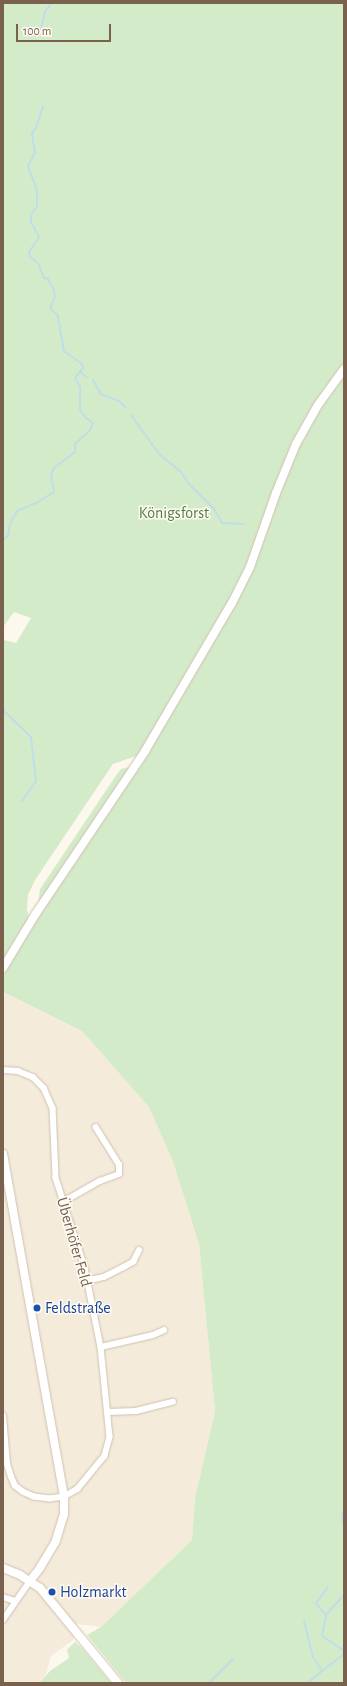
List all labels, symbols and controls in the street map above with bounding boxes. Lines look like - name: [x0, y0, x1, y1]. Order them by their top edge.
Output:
- scale bar: [18, 16, 113, 42]
- text: 100 m: [23, 25, 51, 37]
- park label: Königsforst: [139, 503, 209, 523]
- street label: Überhöfer Feld: [52, 1195, 96, 1289]
- place label: Feldstraße: [45, 1298, 111, 1318]
- marker: Feldstraße: [32, 1303, 42, 1313]
- place label: Holzmarkt: [60, 1582, 127, 1602]
- marker: Holzmarkt: [47, 1587, 57, 1597]

